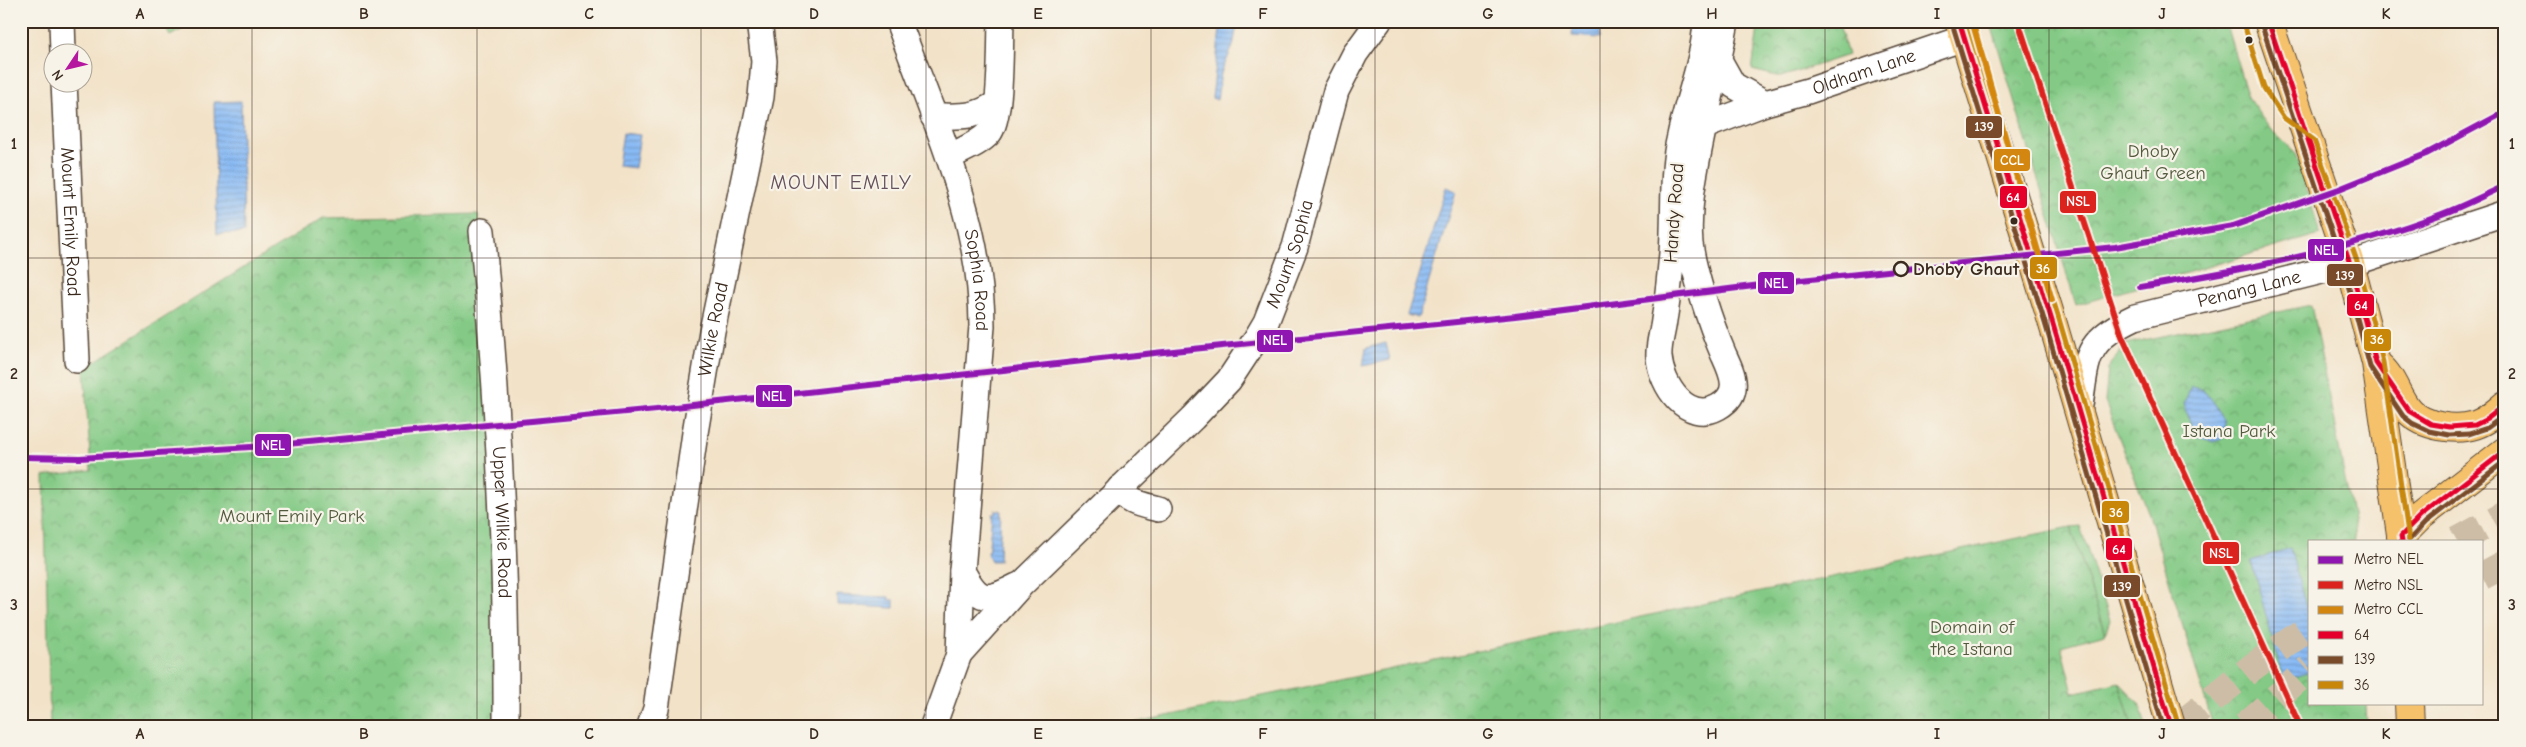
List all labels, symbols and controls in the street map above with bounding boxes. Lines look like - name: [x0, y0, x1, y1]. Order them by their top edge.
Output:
- text: A: [136, 5, 145, 23]
- text: B: [359, 5, 369, 23]
- text: C: [584, 5, 594, 23]
- text: D: [809, 5, 819, 23]
- text: E: [1033, 5, 1043, 23]
- text: F: [1258, 5, 1268, 23]
- text: G: [1482, 5, 1494, 23]
- text: H: [1706, 5, 1718, 23]
- text: I: [1934, 5, 1940, 23]
- text: J: [2158, 5, 2166, 23]
- text: K: [2381, 5, 2391, 23]
- unlabelled marker: [2244, 35, 2254, 45]
- north arrow: [42, 42, 92, 92]
- street label: Oldham Lane: [1810, 44, 1919, 100]
- text: N: [48, 67, 67, 84]
- line badge: 139: [1965, 115, 2003, 139]
- text: 139: [1974, 118, 1994, 135]
- text: 1: [11, 135, 17, 153]
- text: 1: [2509, 135, 2515, 153]
- park label: Dhoby Ghaut Green: [2100, 140, 2206, 184]
- street label: Mount Emily Road: [56, 147, 85, 297]
- line badge: CCL: [1993, 148, 2031, 172]
- text: CCL: [2000, 152, 2024, 169]
- street label: Handy Road: [1660, 162, 1688, 264]
- district label: MOUNT EMILY: [770, 171, 912, 194]
- line badge: 64: [1999, 185, 2028, 209]
- text: 64: [2006, 189, 2020, 206]
- line badge: NSL: [2059, 190, 2097, 214]
- text: NSL: [2066, 193, 2090, 210]
- street label: Mount Sophia: [1261, 197, 1318, 311]
- unlabelled marker: [2009, 216, 2019, 226]
- street label: Sophia Road: [959, 227, 993, 331]
- line badge: NEL: [2307, 238, 2345, 262]
- text: NEL: [2314, 242, 2338, 259]
- line badge: 36: [2029, 256, 2058, 280]
- place label: Dhoby Ghaut: [1913, 258, 2020, 280]
- text: 36: [2036, 260, 2050, 277]
- marker: Dhoby Ghaut: [1893, 261, 1909, 277]
- line badge: 139: [2326, 263, 2364, 287]
- street label: Penang Lane: [2195, 266, 2303, 312]
- text: 139: [2335, 267, 2355, 284]
- line badge: NEL: [1757, 271, 1795, 295]
- text: NEL: [1764, 275, 1788, 292]
- street label: Wilkie Road: [694, 280, 733, 378]
- line badge: 64: [2346, 293, 2375, 317]
- text: 64: [2354, 297, 2368, 314]
- line badge: 36: [2363, 328, 2392, 352]
- line badge: NEL: [1256, 329, 1294, 353]
- text: 36: [2370, 331, 2384, 348]
- text: NEL: [1263, 332, 1287, 349]
- text: 2: [10, 365, 18, 383]
- text: 2: [2508, 365, 2516, 383]
- line badge: NEL: [755, 384, 793, 408]
- text: NEL: [762, 388, 786, 405]
- park label: Istana Park: [2182, 420, 2276, 442]
- line badge: NEL: [254, 433, 292, 457]
- text: NEL: [261, 437, 285, 454]
- street label: Upper Wilkie Road: [488, 446, 516, 599]
- line badge: 36: [2101, 500, 2130, 524]
- text: 36: [2109, 504, 2123, 521]
- park label: Mount Emily Park: [220, 505, 365, 527]
- line badge: 64: [2105, 537, 2133, 561]
- legend: [2308, 540, 2484, 704]
- text: 64: [2112, 541, 2126, 558]
- line badge: NSL: [2202, 541, 2240, 565]
- text: NSL: [2209, 545, 2233, 562]
- text: Metro NEL: [2354, 550, 2424, 568]
- line badge: 139: [2103, 574, 2141, 598]
- text: Metro NSL: [2354, 576, 2423, 594]
- text: 139: [2112, 578, 2132, 595]
- text: 3: [10, 596, 18, 614]
- text: 3: [2508, 596, 2516, 614]
- text: Metro CCL: [2354, 600, 2423, 618]
- park label: Domain of the Istana: [1930, 616, 2016, 660]
- text: 64: [2354, 626, 2369, 644]
- text: 139: [2354, 650, 2376, 668]
- text: 36: [2354, 676, 2370, 694]
- text: A: [136, 725, 145, 743]
- text: B: [359, 725, 369, 743]
- text: C: [584, 725, 594, 743]
- text: D: [809, 725, 819, 743]
- text: E: [1033, 725, 1043, 743]
- text: F: [1258, 725, 1268, 743]
- text: G: [1482, 725, 1494, 743]
- text: H: [1706, 725, 1718, 743]
- text: I: [1934, 725, 1940, 743]
- text: J: [2158, 725, 2166, 743]
- text: K: [2381, 725, 2391, 743]

